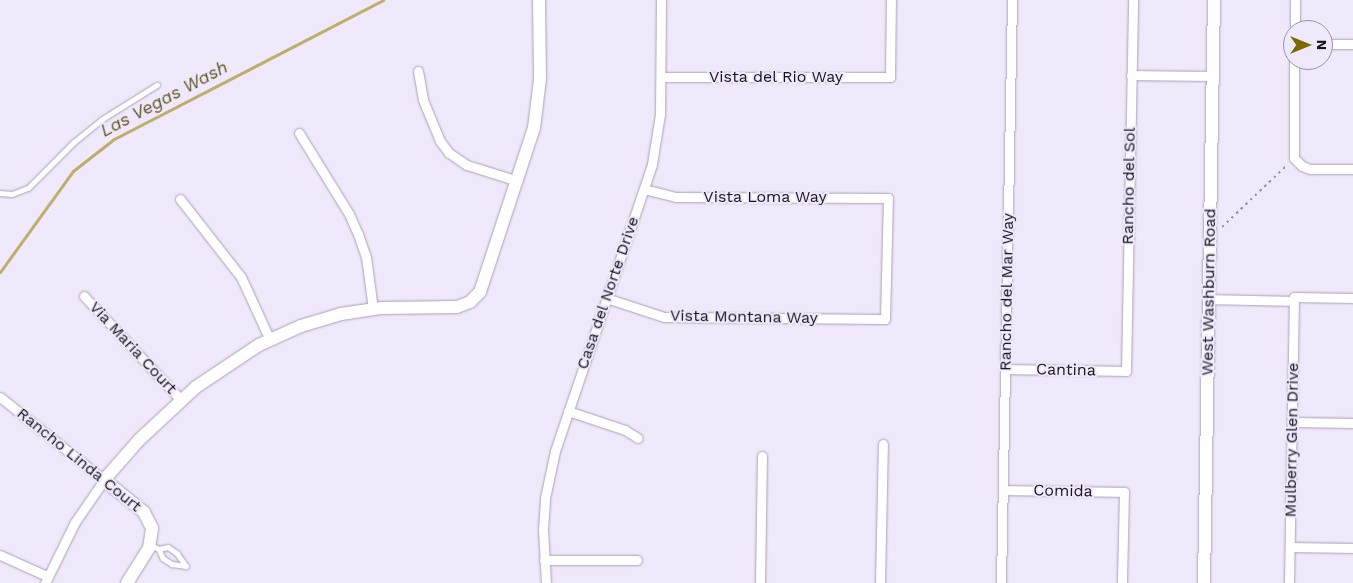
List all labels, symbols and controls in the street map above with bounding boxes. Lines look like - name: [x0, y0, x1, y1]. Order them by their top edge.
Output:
- north arrow: [1283, 20, 1333, 70]
- text: N: [1314, 40, 1330, 50]
- water label: Las Vegas Wash: [96, 56, 232, 142]
- street label: Vista del Rio Way: [708, 67, 844, 87]
- street label: Rancho del Sol: [1118, 127, 1140, 245]
- street label: Vista Loma Way: [703, 187, 827, 207]
- street label: West Washburn Road: [1198, 208, 1220, 376]
- street label: Rancho del Mar Way: [996, 212, 1018, 372]
- street label: Casa del Norte Drive: [573, 214, 643, 372]
- street label: Via Maria Court: [85, 297, 181, 399]
- street label: Vista Montana Way: [669, 306, 819, 328]
- street label: Cantina: [1036, 360, 1096, 380]
- street label: Mulberry Glen Drive: [1281, 362, 1303, 518]
- street label: Rancho Linda Court: [13, 404, 145, 516]
- street label: Comida: [1033, 481, 1093, 501]

